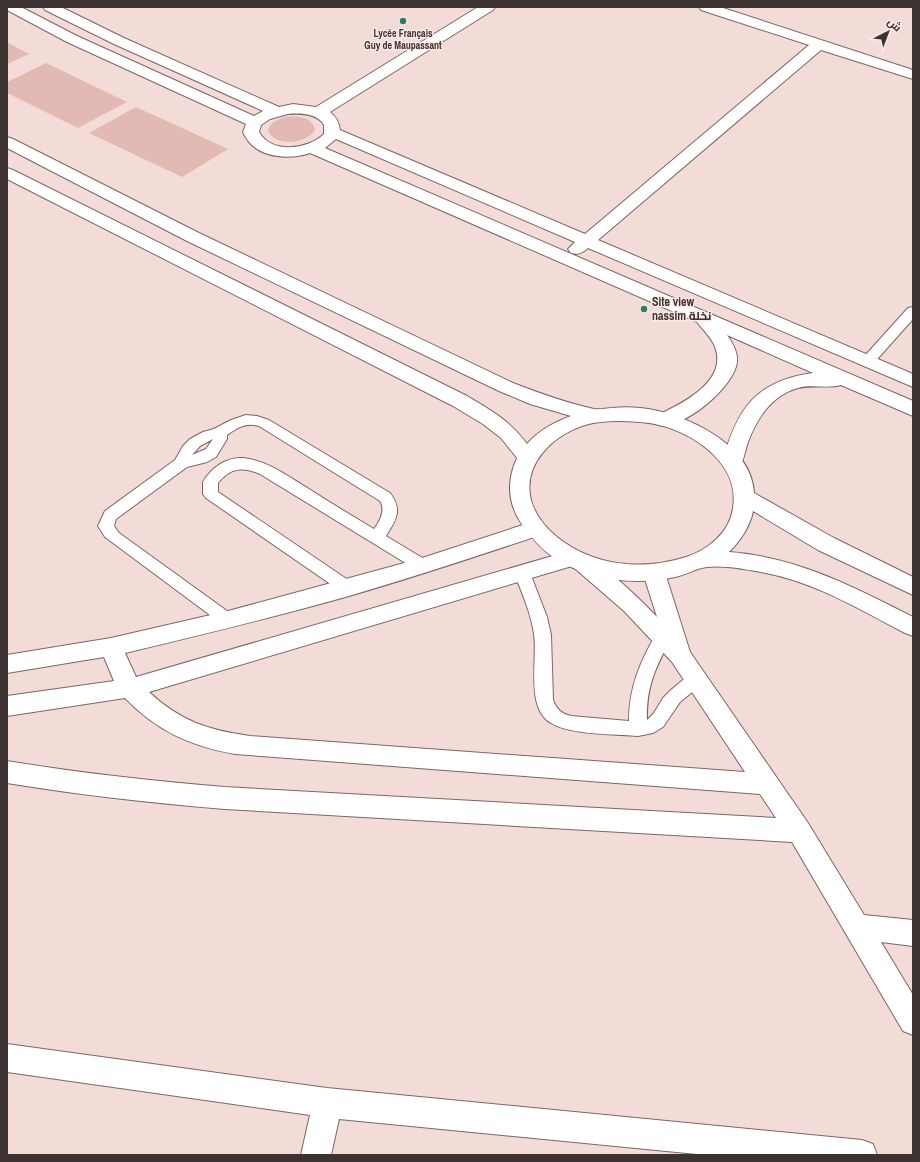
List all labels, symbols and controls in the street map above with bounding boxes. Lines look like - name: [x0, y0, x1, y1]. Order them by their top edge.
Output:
- north arrow: [868, 12, 908, 52]
- text: ش: [885, 15, 905, 34]
- marker: Lycée Français Guy de Maupassant: [398, 16, 408, 26]
- place label: Lycée Français Guy de Maupassant: [364, 27, 442, 52]
- place label: Site view nassim نخلة: [652, 294, 712, 324]
- marker: Site view nassim نخلة: [639, 304, 649, 314]

